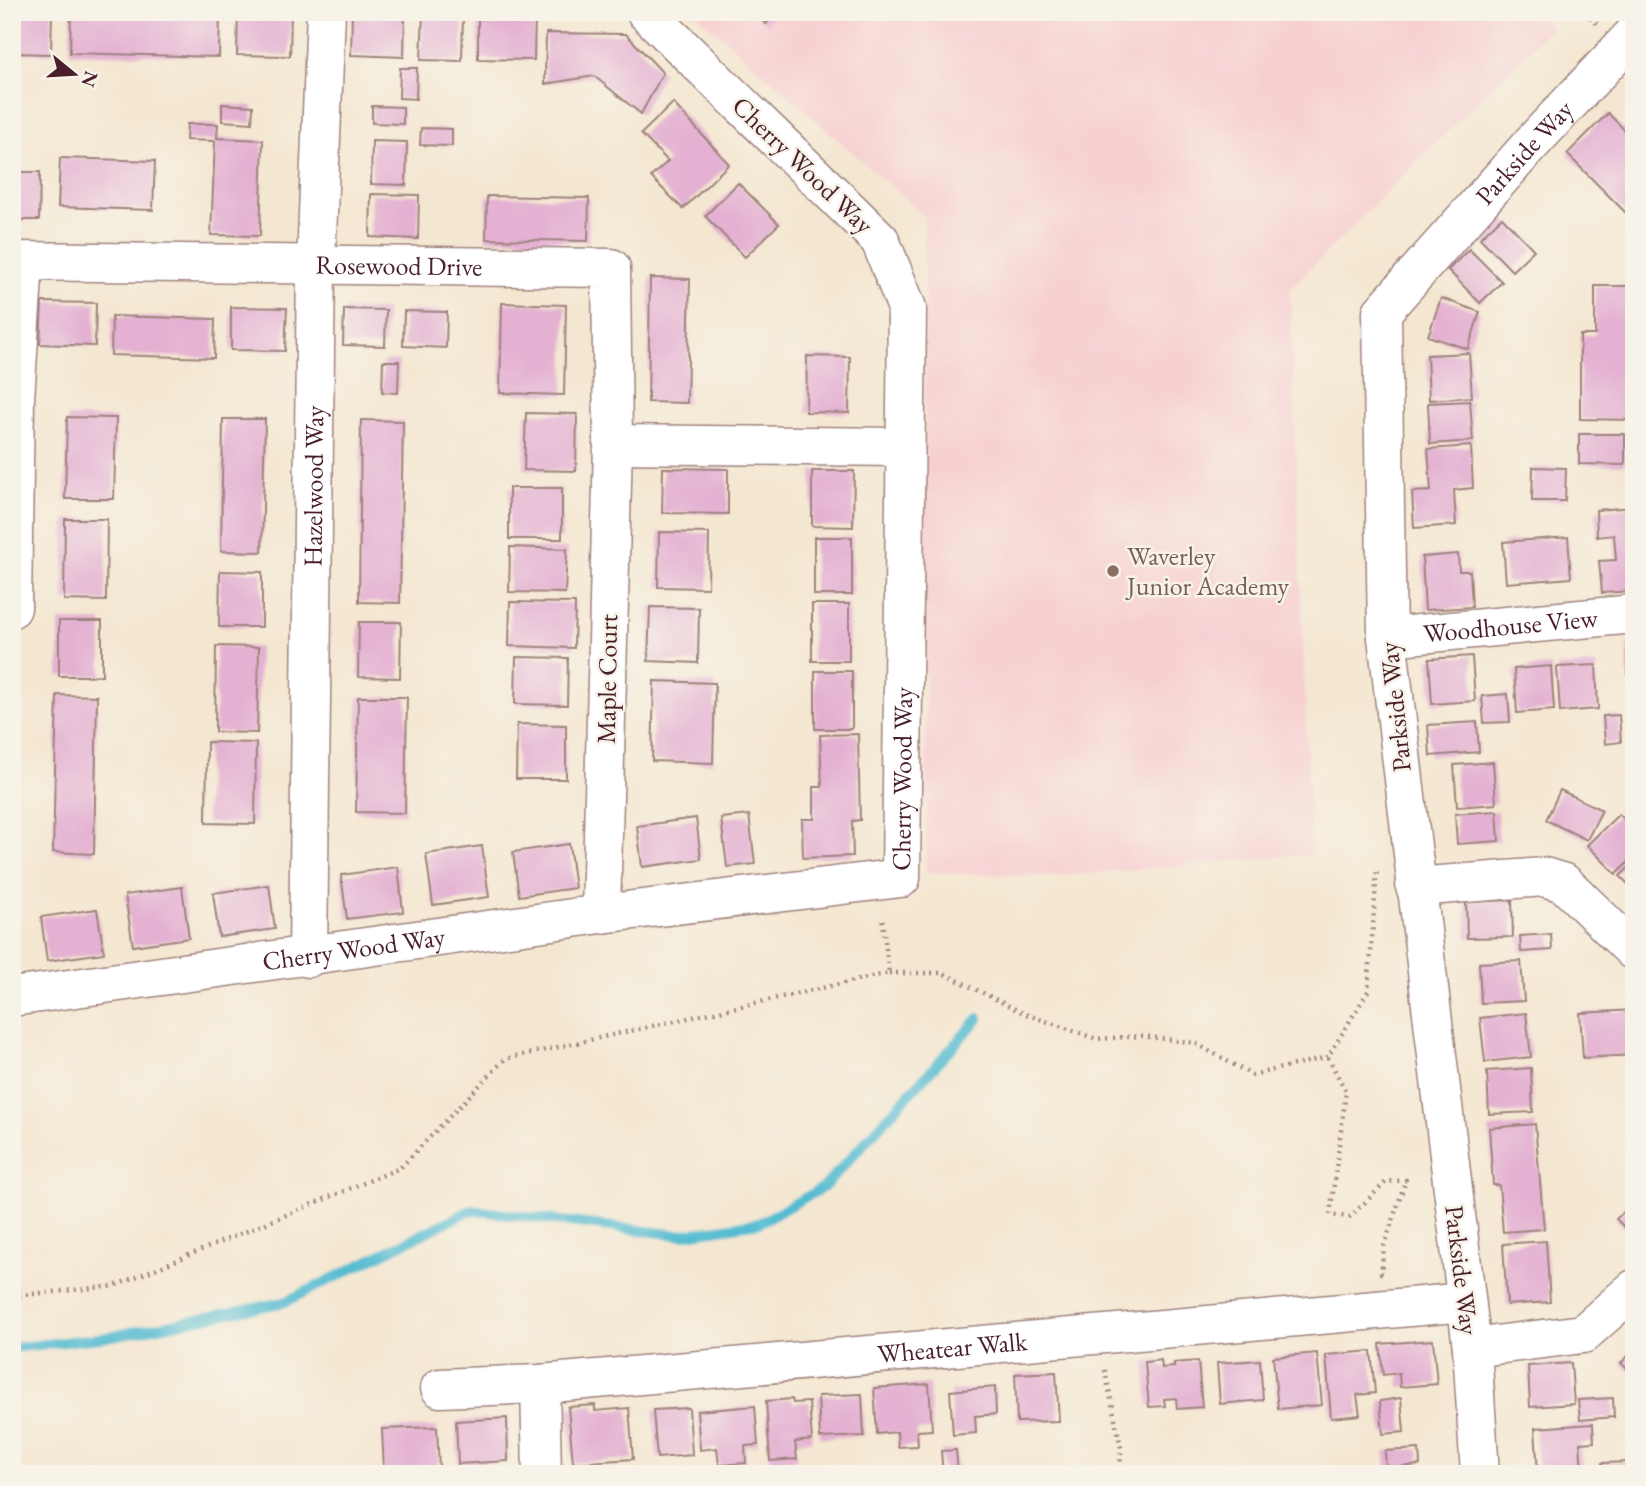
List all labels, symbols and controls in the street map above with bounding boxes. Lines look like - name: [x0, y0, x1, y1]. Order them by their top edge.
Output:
- north arrow: [38, 38, 108, 108]
- text: N: [75, 68, 104, 91]
- street label: Cherry Wood Way: [725, 89, 881, 242]
- street label: Parkside Way: [1468, 92, 1581, 212]
- street label: Rosewood Drive: [315, 248, 483, 283]
- street label: Hazelwood Way: [296, 405, 331, 567]
- place label: Waverley Junior Academy: [1125, 539, 1289, 603]
- marker: Waverley Junior Academy: [1105, 563, 1121, 579]
- street label: Woodhouse View: [1422, 600, 1599, 651]
- street label: Maple Court: [589, 614, 625, 744]
- street label: Parkside Way: [1371, 640, 1419, 774]
- street label: Cherry Wood Way: [884, 686, 920, 871]
- street label: Cherry Wood Way: [260, 919, 448, 979]
- street label: Parkside Way: [1437, 1203, 1487, 1337]
- street label: Wheatear Walk: [876, 1324, 1029, 1371]

